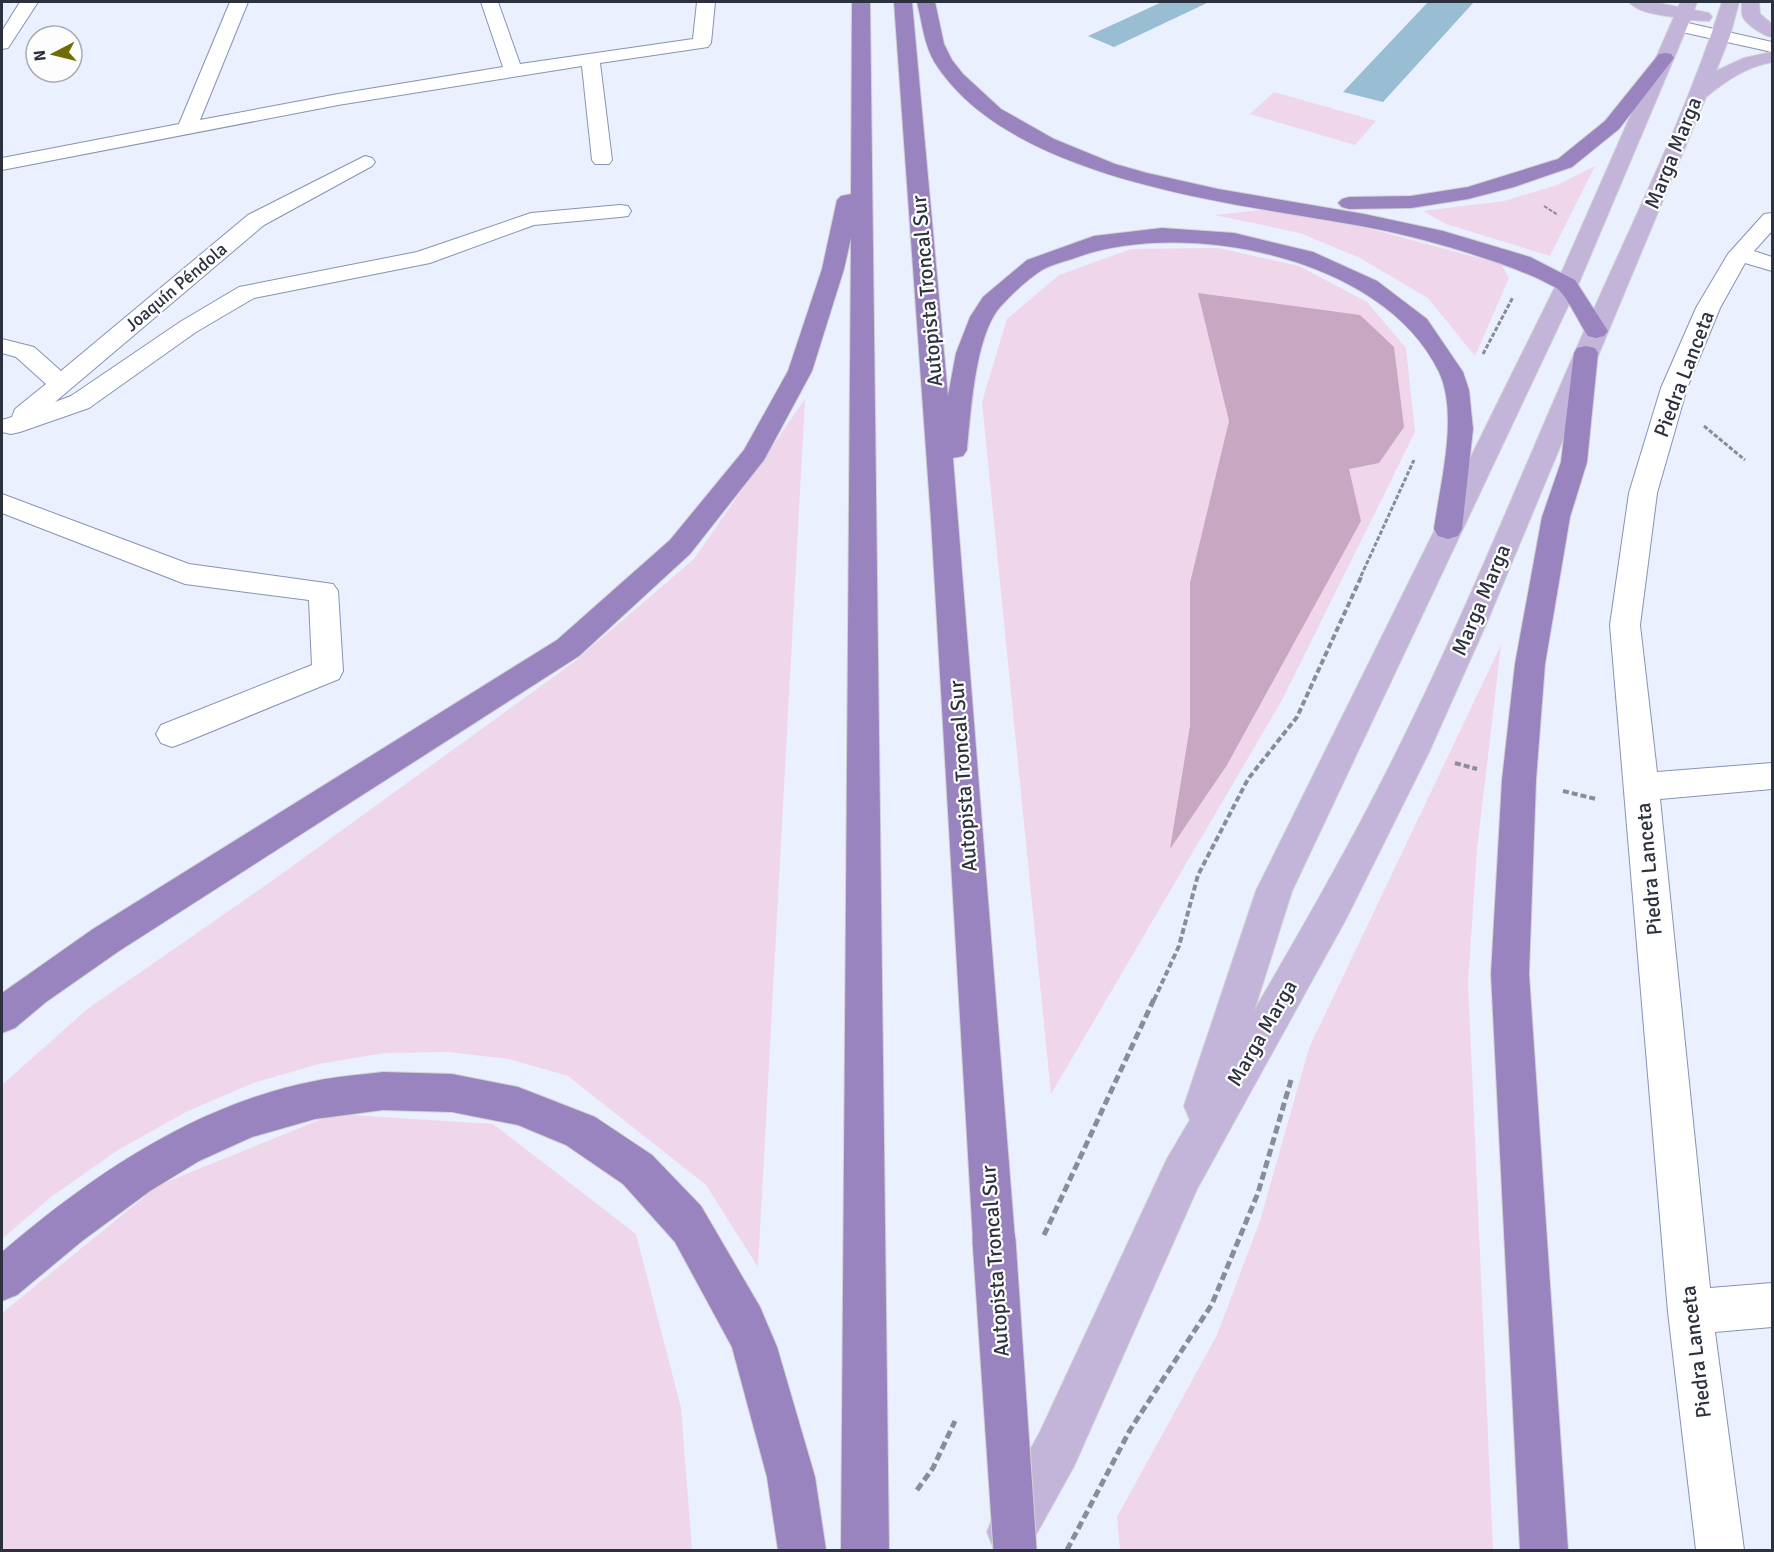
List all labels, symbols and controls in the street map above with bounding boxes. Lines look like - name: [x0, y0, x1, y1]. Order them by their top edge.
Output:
- north arrow: [24, 24, 84, 84]
- text: N: [30, 49, 51, 62]
- street label: Marga Marga: [1639, 93, 1707, 213]
- street label: Autopista Troncal Sur: [906, 194, 948, 388]
- street label: Joaquín Péndola: [121, 238, 231, 336]
- street label: Piedra Lanceta: [1648, 307, 1720, 441]
- street label: Marga Marga: [1446, 540, 1516, 660]
- street label: Autopista Troncal Sur: [943, 679, 983, 873]
- street label: Piedra Lanceta: [1630, 802, 1668, 936]
- street label: Marga Marga: [1221, 975, 1303, 1091]
- street label: Autopista Troncal Sur: [975, 1164, 1015, 1358]
- street label: Piedra Lanceta: [1675, 1284, 1717, 1420]

